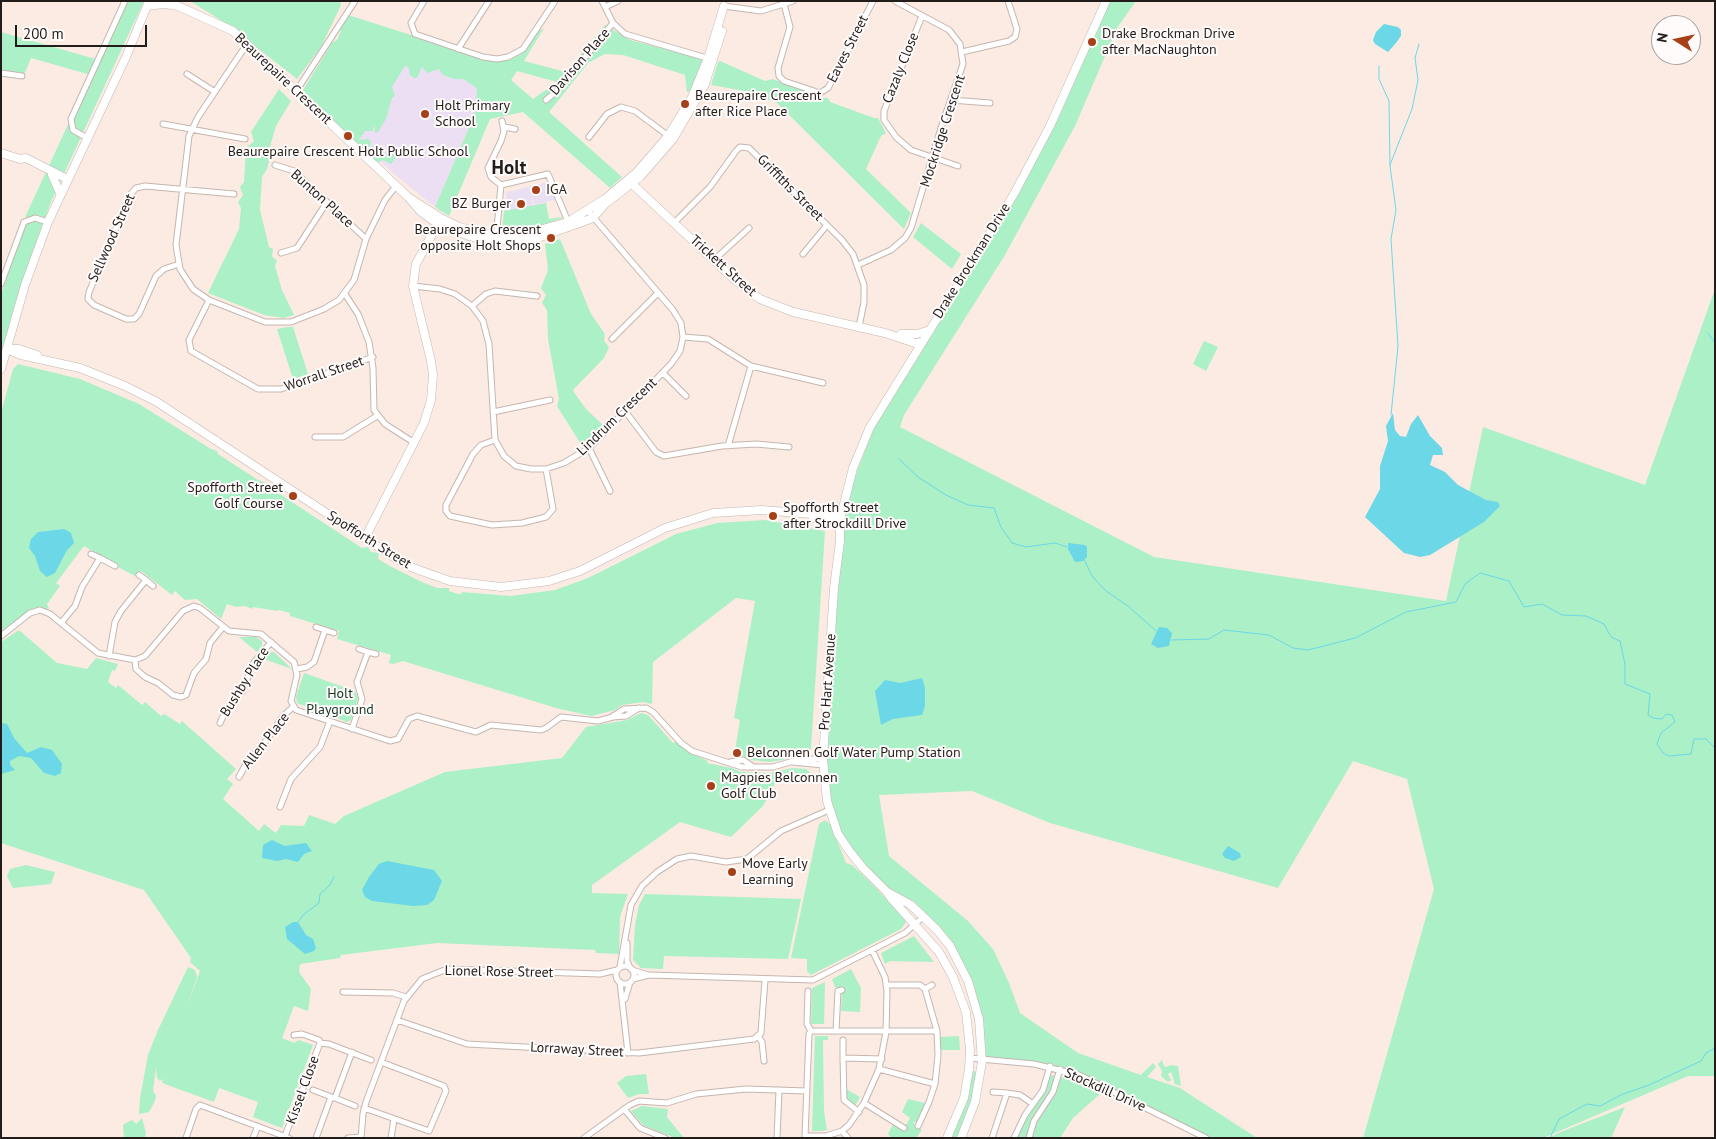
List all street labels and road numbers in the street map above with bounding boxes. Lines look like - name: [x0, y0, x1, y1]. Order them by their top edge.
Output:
- street label: Eaves Street: [824, 12, 872, 86]
- street label: Davison Place: [546, 25, 614, 99]
- street label: Beaurepaire Crescent: [231, 30, 335, 128]
- street label: Cazaly Close: [879, 30, 923, 106]
- street label: Mockridge Crescent: [917, 73, 969, 189]
- street label: Griffiths Street: [753, 151, 827, 225]
- street label: Bunton Place: [287, 166, 357, 232]
- street label: Sellwood Street: [85, 191, 139, 285]
- street label: Drake Brockman Drive: [930, 200, 1014, 322]
- street label: Trickett Street: [686, 232, 760, 300]
- street label: Worrall Street: [282, 353, 366, 395]
- street label: Lindrum Crescent: [574, 375, 660, 459]
- street label: Spofforth Street: [324, 508, 414, 572]
- street label: Pro Hart Avenue: [816, 633, 840, 731]
- street label: Bushby Place: [217, 644, 273, 720]
- street label: Allen Place: [239, 709, 293, 773]
- street label: Lionel Rose Street: [444, 963, 554, 981]
- street label: Lorraway Street: [530, 1039, 624, 1061]
- street label: Kissel Close: [283, 1053, 323, 1127]
- street label: Stockdill Drive: [1062, 1065, 1148, 1115]

